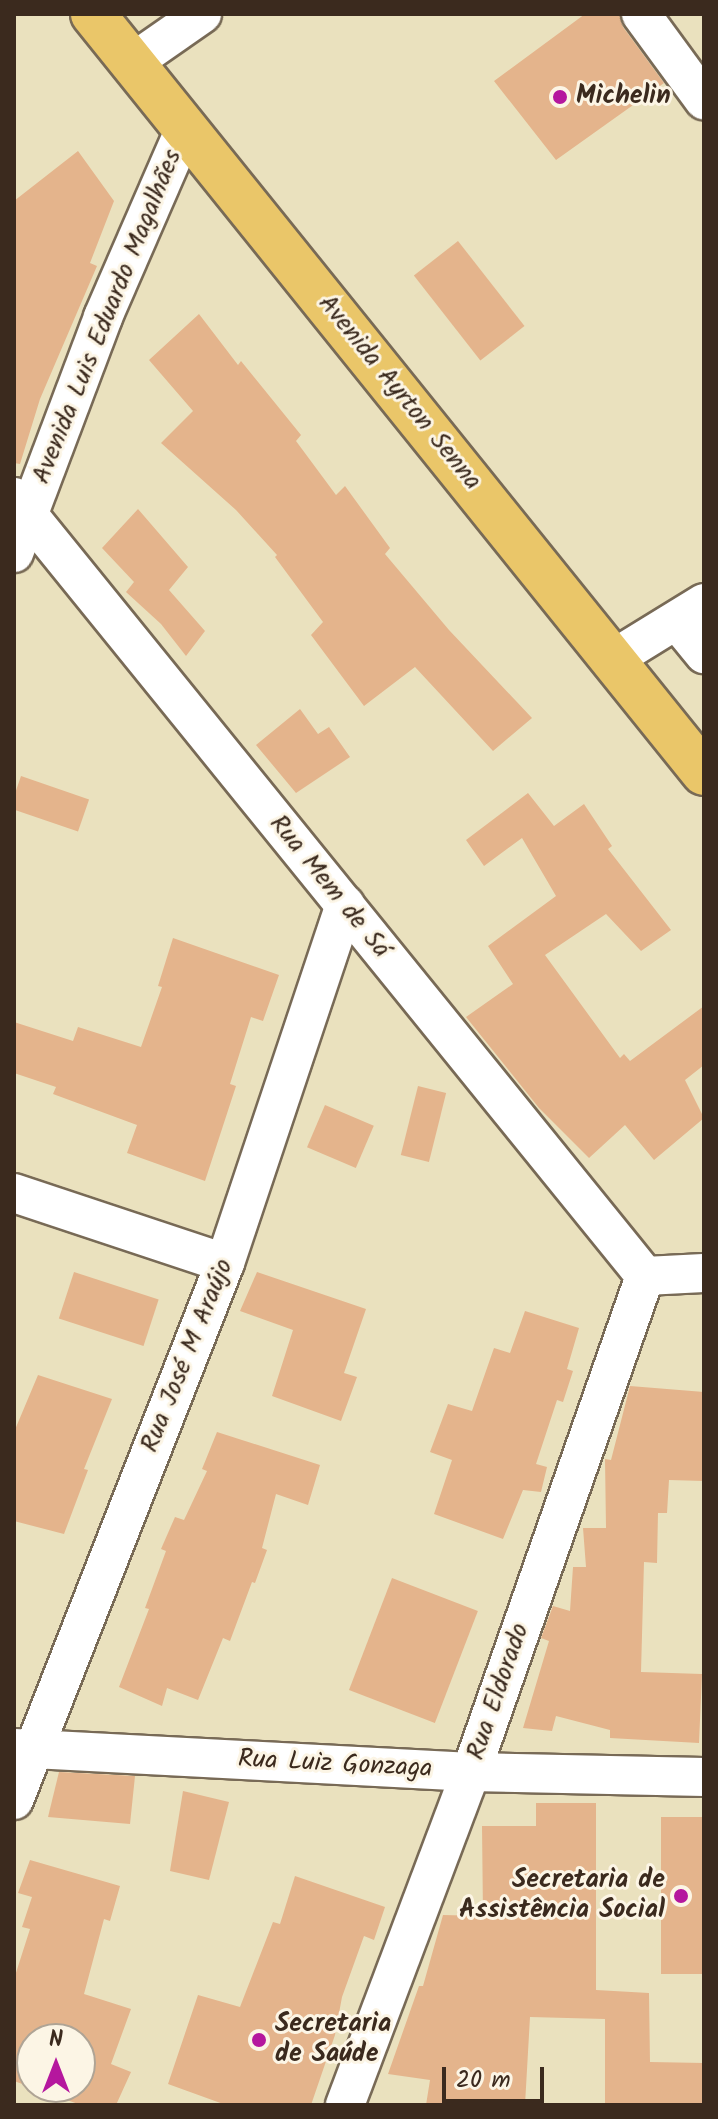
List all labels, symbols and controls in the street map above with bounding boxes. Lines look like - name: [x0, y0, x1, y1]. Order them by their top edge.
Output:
- place label: Michelin: [576, 81, 671, 113]
- marker: Michelin: [551, 88, 569, 106]
- street label: Avenida Luis Eduardo Magalhães: [27, 145, 189, 489]
- street label: Avenida Ayrton Senna: [311, 289, 487, 497]
- street label: Rua Mem de Sá: [262, 809, 396, 965]
- street label: Rua José M Araújo: [135, 1255, 241, 1457]
- street label: Rua Eldorado: [461, 1620, 537, 1764]
- street label: Rua Luiz Gonzaga: [237, 1744, 433, 1786]
- place label: Secretaria de Assistência Social: [459, 1865, 665, 1926]
- marker: Secretaria de Assistência Social: [672, 1887, 690, 1905]
- place label: Secretaria de Saúde: [275, 2009, 391, 2070]
- north arrow: [16, 2023, 96, 2103]
- text: N: [49, 2023, 63, 2058]
- marker: Secretaria de Saúde: [250, 2031, 268, 2049]
- scale bar: [446, 2051, 548, 2101]
- text: 20 m: [456, 2061, 511, 2100]

